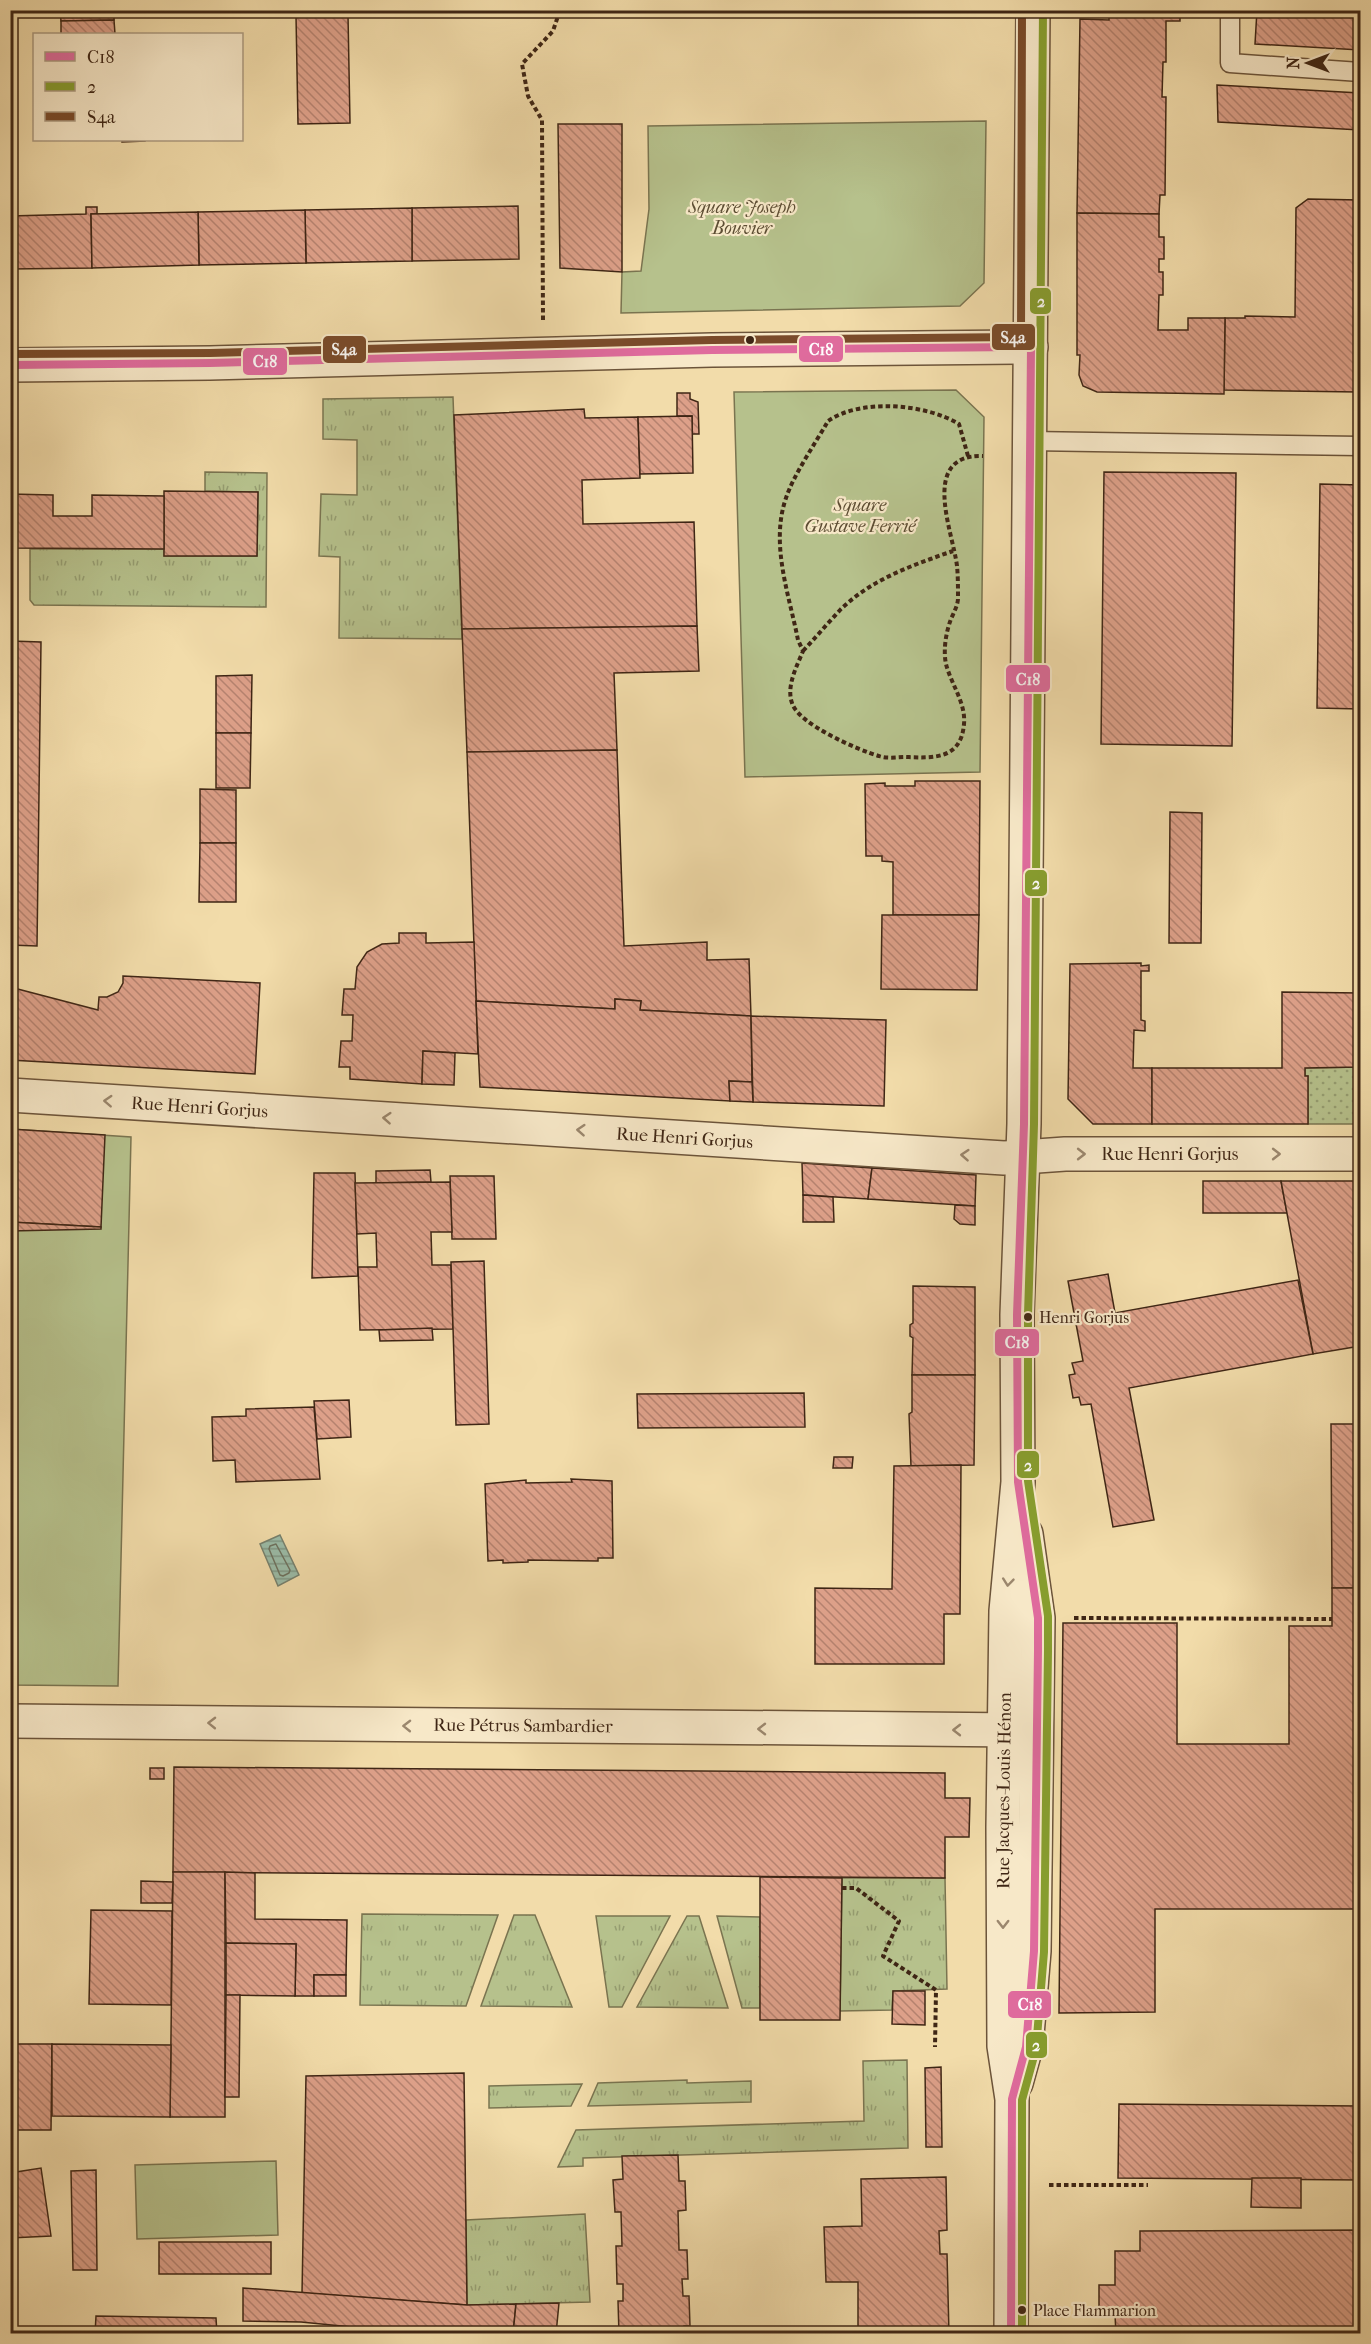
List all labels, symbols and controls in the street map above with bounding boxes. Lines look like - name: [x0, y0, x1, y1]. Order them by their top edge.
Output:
- legend: [33, 33, 243, 141]
- north arrow: [1278, 33, 1338, 93]
- text: C18: [87, 47, 115, 68]
- text: N: [1284, 56, 1303, 69]
- text: 2: [87, 77, 96, 98]
- text: S4a: [87, 107, 116, 128]
- park label: Square Joseph Bouvier: [687, 197, 796, 239]
- line badge: 2: [1029, 287, 1052, 315]
- text: 2: [1037, 292, 1045, 311]
- line badge: S4a: [991, 323, 1036, 351]
- text: S4a: [1000, 328, 1026, 348]
- unlabelled marker: [744, 334, 756, 346]
- line badge: S4a: [322, 335, 367, 364]
- line badge: C18: [798, 335, 844, 363]
- text: S4a: [331, 340, 357, 360]
- text: C18: [809, 340, 833, 359]
- line badge: C18: [242, 347, 288, 376]
- text: C18: [253, 352, 277, 371]
- park label: Square Gustave Ferrié: [804, 495, 918, 537]
- line badge: C18: [1005, 664, 1051, 693]
- text: C18: [1016, 670, 1040, 689]
- line badge: 2: [1024, 869, 1048, 897]
- text: 2: [1032, 874, 1040, 893]
- street label: Rue Henri Gorjus: [131, 1093, 269, 1122]
- one-way arrow: [104, 1094, 113, 1107]
- one-way arrow: [382, 1112, 391, 1125]
- street label: Rue Henri Gorjus: [616, 1123, 754, 1153]
- one-way arrow: [577, 1124, 586, 1137]
- street label: Rue Henri Gorjus: [1101, 1144, 1239, 1165]
- one-way arrow: [960, 1148, 969, 1161]
- one-way arrow: [1077, 1148, 1086, 1160]
- one-way arrow: [1272, 1148, 1281, 1160]
- place label: Henri Gorjus: [1039, 1308, 1129, 1327]
- marker: Henri Gorjus: [1022, 1311, 1034, 1323]
- line badge: C18: [994, 1328, 1040, 1357]
- text: C18: [1005, 1333, 1029, 1352]
- line badge: 2: [1016, 1450, 1040, 1479]
- text: 2: [1024, 1456, 1032, 1475]
- one-way arrow: [1003, 1578, 1015, 1587]
- street label: Rue Jacques-Louis Hénon: [993, 1692, 1016, 1889]
- street label: Rue Pétrus Sambardier: [433, 1715, 613, 1737]
- one-way arrow: [207, 1717, 216, 1730]
- one-way arrow: [402, 1720, 411, 1732]
- one-way arrow: [757, 1722, 766, 1735]
- one-way arrow: [952, 1724, 961, 1736]
- one-way arrow: [997, 1920, 1009, 1929]
- line badge: C18: [1007, 1990, 1052, 2019]
- text: C18: [1018, 1995, 1042, 2014]
- line badge: 2: [1025, 2031, 1048, 2059]
- text: 2: [1032, 2036, 1040, 2055]
- place label: Place Flammarion: [1033, 2301, 1157, 2320]
- marker: Place Flammarion: [1016, 2304, 1028, 2316]

